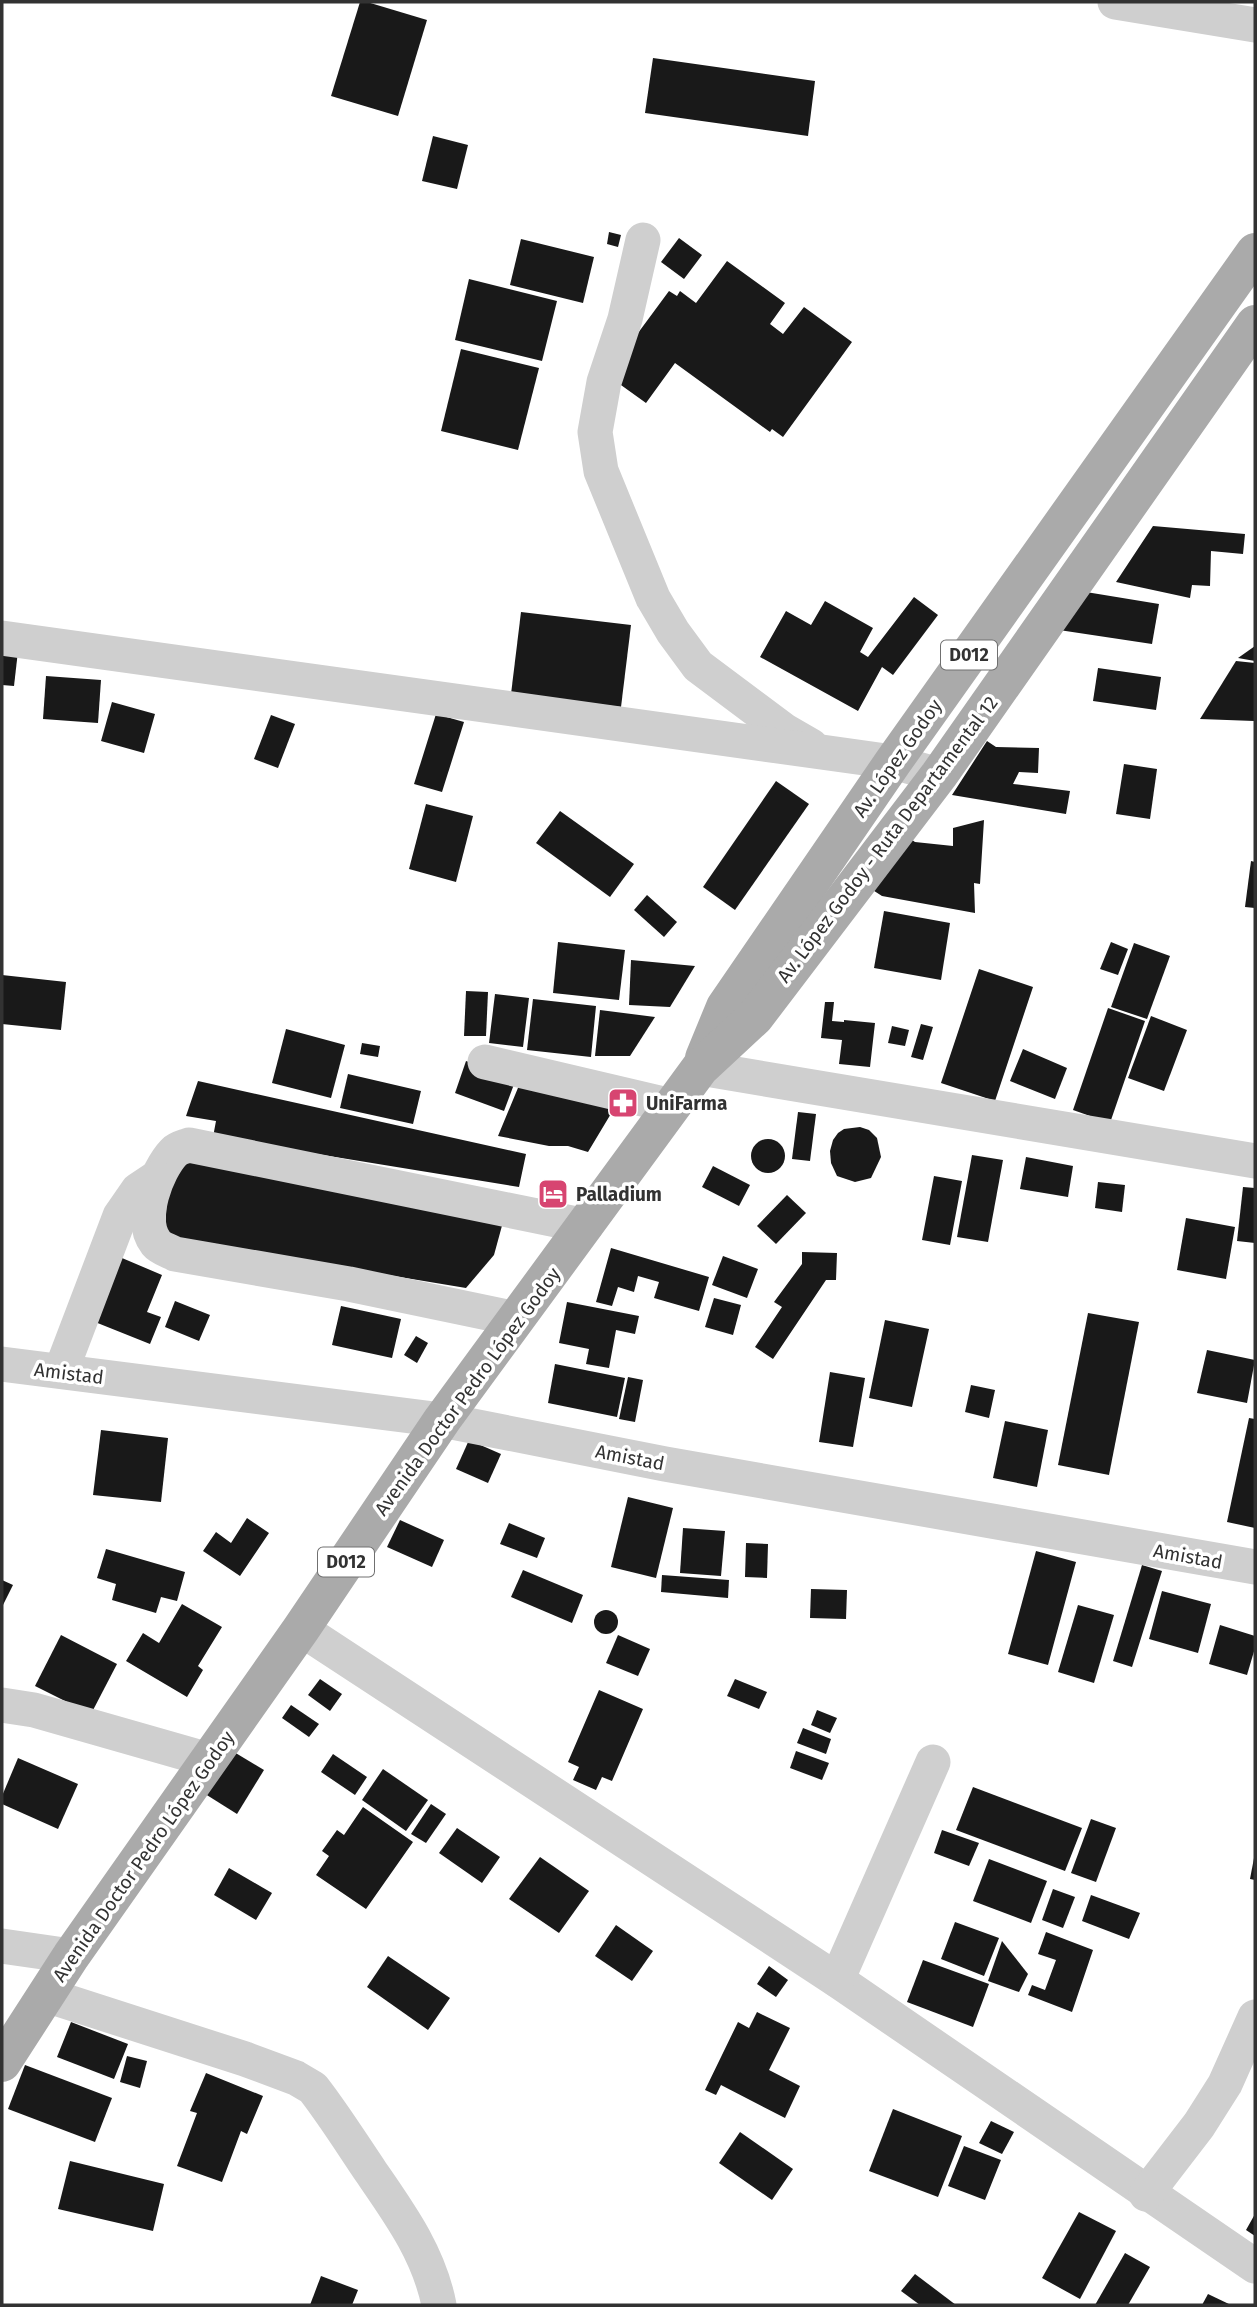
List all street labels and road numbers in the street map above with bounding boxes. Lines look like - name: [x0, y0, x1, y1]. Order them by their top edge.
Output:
- road number: D012: [941, 640, 997, 670]
- street label: Av. López Godoy - Ruta Departamental 12: [772, 692, 1003, 987]
- street label: Av. López Godoy: [848, 694, 947, 822]
- street label: Avenida Doctor Pedro López Godoy: [370, 1262, 566, 1520]
- street label: Amistad: [33, 1358, 105, 1389]
- street label: Amistad: [593, 1440, 666, 1475]
- street label: Amistad: [1152, 1539, 1224, 1574]
- road number: D012: [318, 1548, 374, 1576]
- street label: Avenida Doctor Pedro López Godoy: [48, 1726, 240, 1986]

